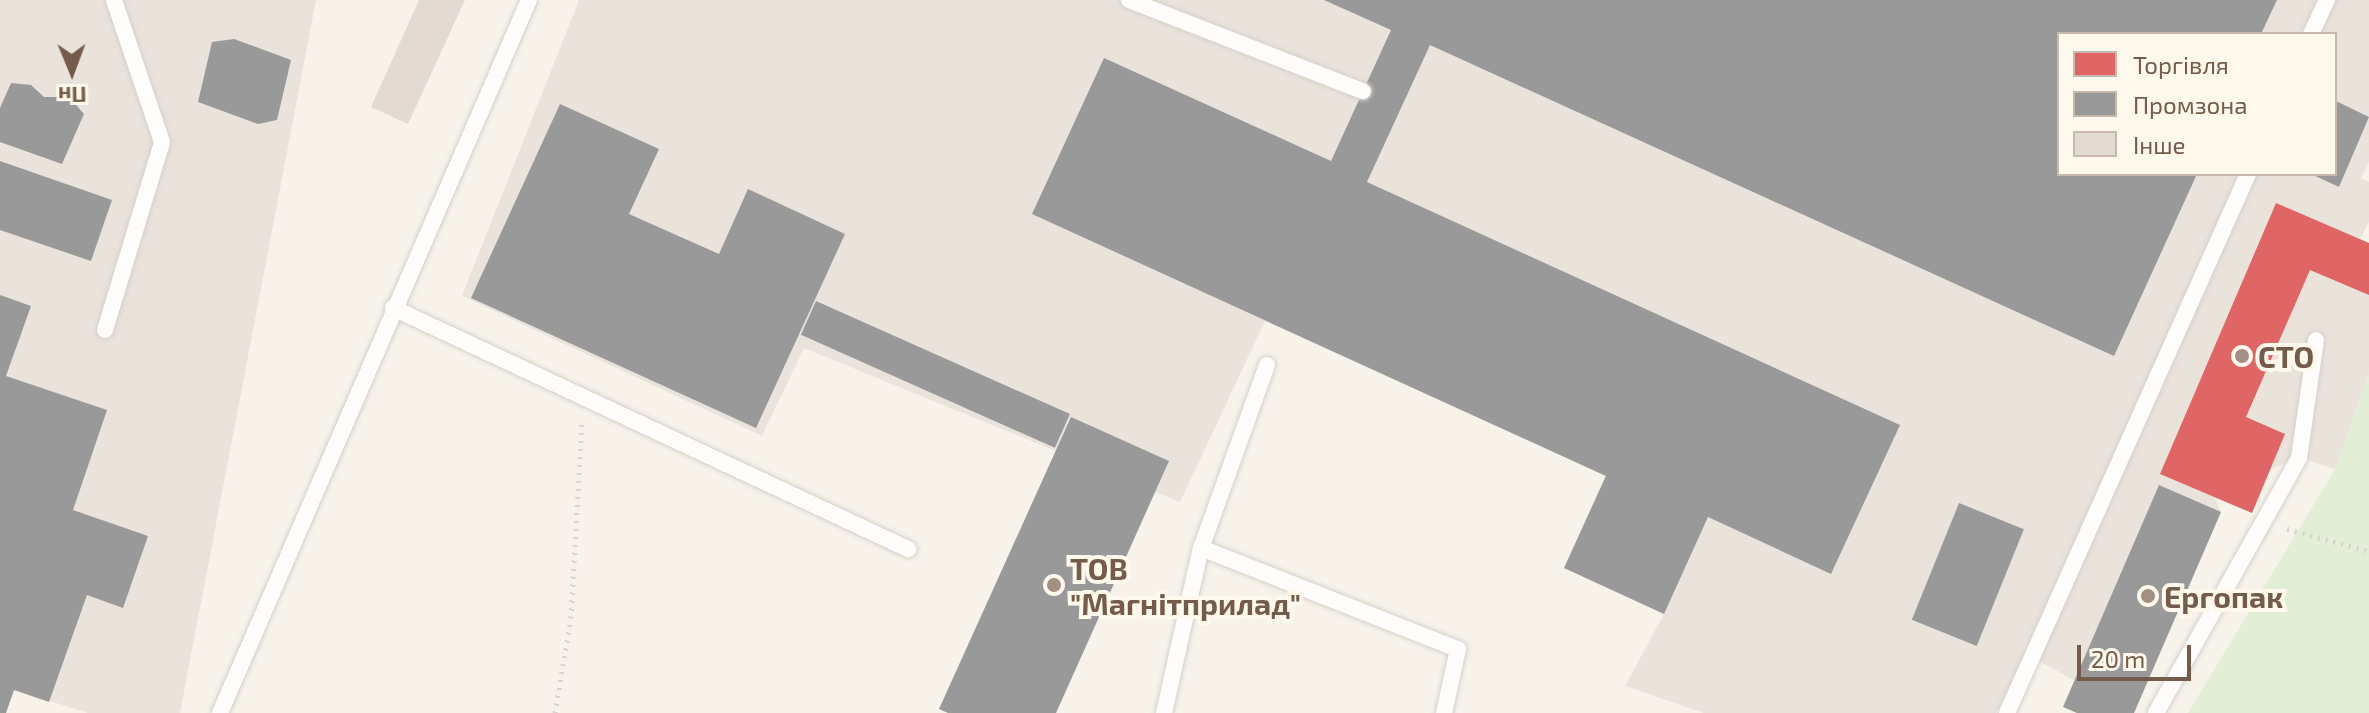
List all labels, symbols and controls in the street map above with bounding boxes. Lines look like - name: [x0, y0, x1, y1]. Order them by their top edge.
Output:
- north arrow: [32, 32, 112, 112]
- legend: [2057, 32, 2337, 176]
- text: Торгівля: [2133, 50, 2229, 79]
- text: Пн: [58, 83, 87, 109]
- text: Промзона: [2133, 90, 2248, 119]
- text: Інше: [2133, 130, 2186, 159]
- place label: СТО: [2258, 338, 2314, 374]
- marker: СТО: [2233, 347, 2251, 365]
- place label: ТОВ "Магнітприлад": [1070, 550, 1301, 620]
- marker: ТОВ "Магнітприлад": [1045, 576, 1063, 594]
- place label: Ергопак: [2164, 578, 2283, 614]
- marker: Ергопак: [2139, 587, 2157, 605]
- scale bar: [2081, 629, 2195, 679]
- text: 20 m: [2091, 644, 2145, 673]

